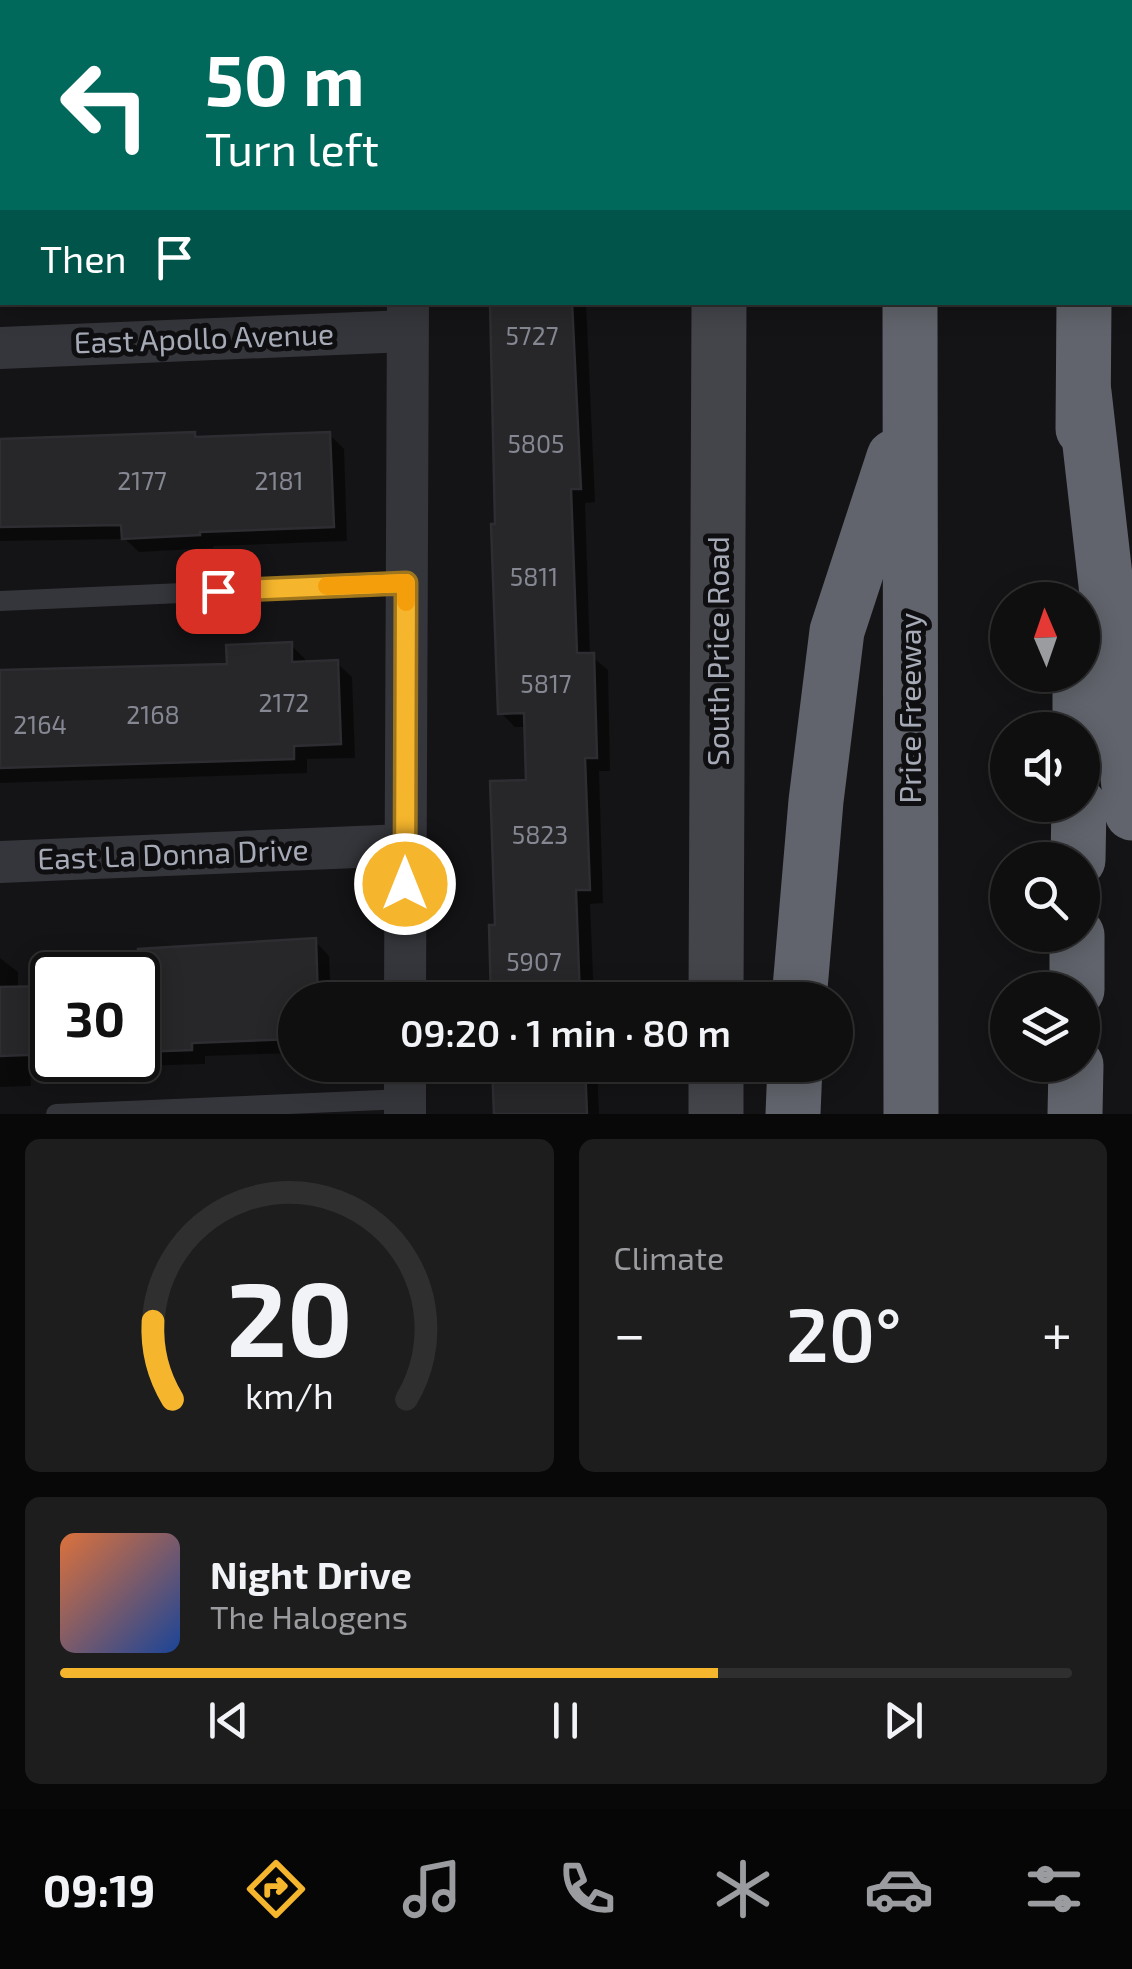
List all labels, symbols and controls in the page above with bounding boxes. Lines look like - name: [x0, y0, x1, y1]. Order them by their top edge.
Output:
- text: 50 m: [205, 36, 365, 120]
- icon: left: [40, 40, 170, 170]
- text: Turn left: [205, 121, 379, 175]
- icon: arrive: [147, 230, 202, 285]
- text: Then: [40, 235, 127, 281]
- street label: East Apollo Avenue: [73, 314, 335, 360]
- house number: 5727: [505, 320, 559, 350]
- house number: 5805: [507, 428, 565, 458]
- house number: 2177: [117, 465, 167, 495]
- house number: 2181: [254, 465, 304, 495]
- street label: South Price Road: [699, 536, 735, 766]
- pin: [176, 549, 261, 634]
- house number: 5811: [510, 561, 558, 591]
- icon: arrive: [191, 564, 246, 619]
- north arrow: [990, 582, 1100, 692]
- map controls: [990, 582, 1100, 1082]
- street label: Price Freeway: [891, 612, 927, 803]
- house number: 5817: [520, 668, 572, 698]
- house number: 2172: [259, 687, 309, 717]
- house number: 2168: [126, 699, 180, 729]
- house number: 2164: [13, 709, 67, 739]
- button: sound: [990, 712, 1100, 822]
- house number: 5823: [512, 819, 568, 849]
- street label: East La Donna Drive: [37, 830, 309, 876]
- position arrow: [353, 832, 457, 936]
- button: search: [990, 842, 1100, 952]
- house number: 5907: [506, 946, 562, 976]
- speed limit sign: 30: [30, 952, 160, 1082]
- button: layers: [990, 972, 1100, 1082]
- text: 09:20 · 1 min · 80 m: [400, 1009, 731, 1055]
- text: Climate: [614, 1238, 724, 1276]
- text: 20: [226, 1253, 352, 1378]
- text: 20°: [786, 1287, 902, 1377]
- text: −: [614, 1299, 646, 1365]
- text: +: [1042, 1299, 1072, 1365]
- text: km/h: [245, 1373, 334, 1416]
- text: Night Drive: [210, 1551, 412, 1597]
- text: The Halogens: [210, 1597, 408, 1635]
- icon: previous: [201, 1693, 256, 1748]
- icon: pause: [538, 1693, 593, 1748]
- icon: next: [876, 1693, 931, 1748]
- icon: directions: [241, 1854, 311, 1924]
- icon: music: [397, 1854, 467, 1924]
- icon: phone: [552, 1854, 622, 1924]
- icon: climate: [708, 1854, 778, 1924]
- icon: car: [864, 1854, 934, 1924]
- icon: filters: [1019, 1854, 1089, 1924]
- text: 09:19: [43, 1862, 155, 1916]

